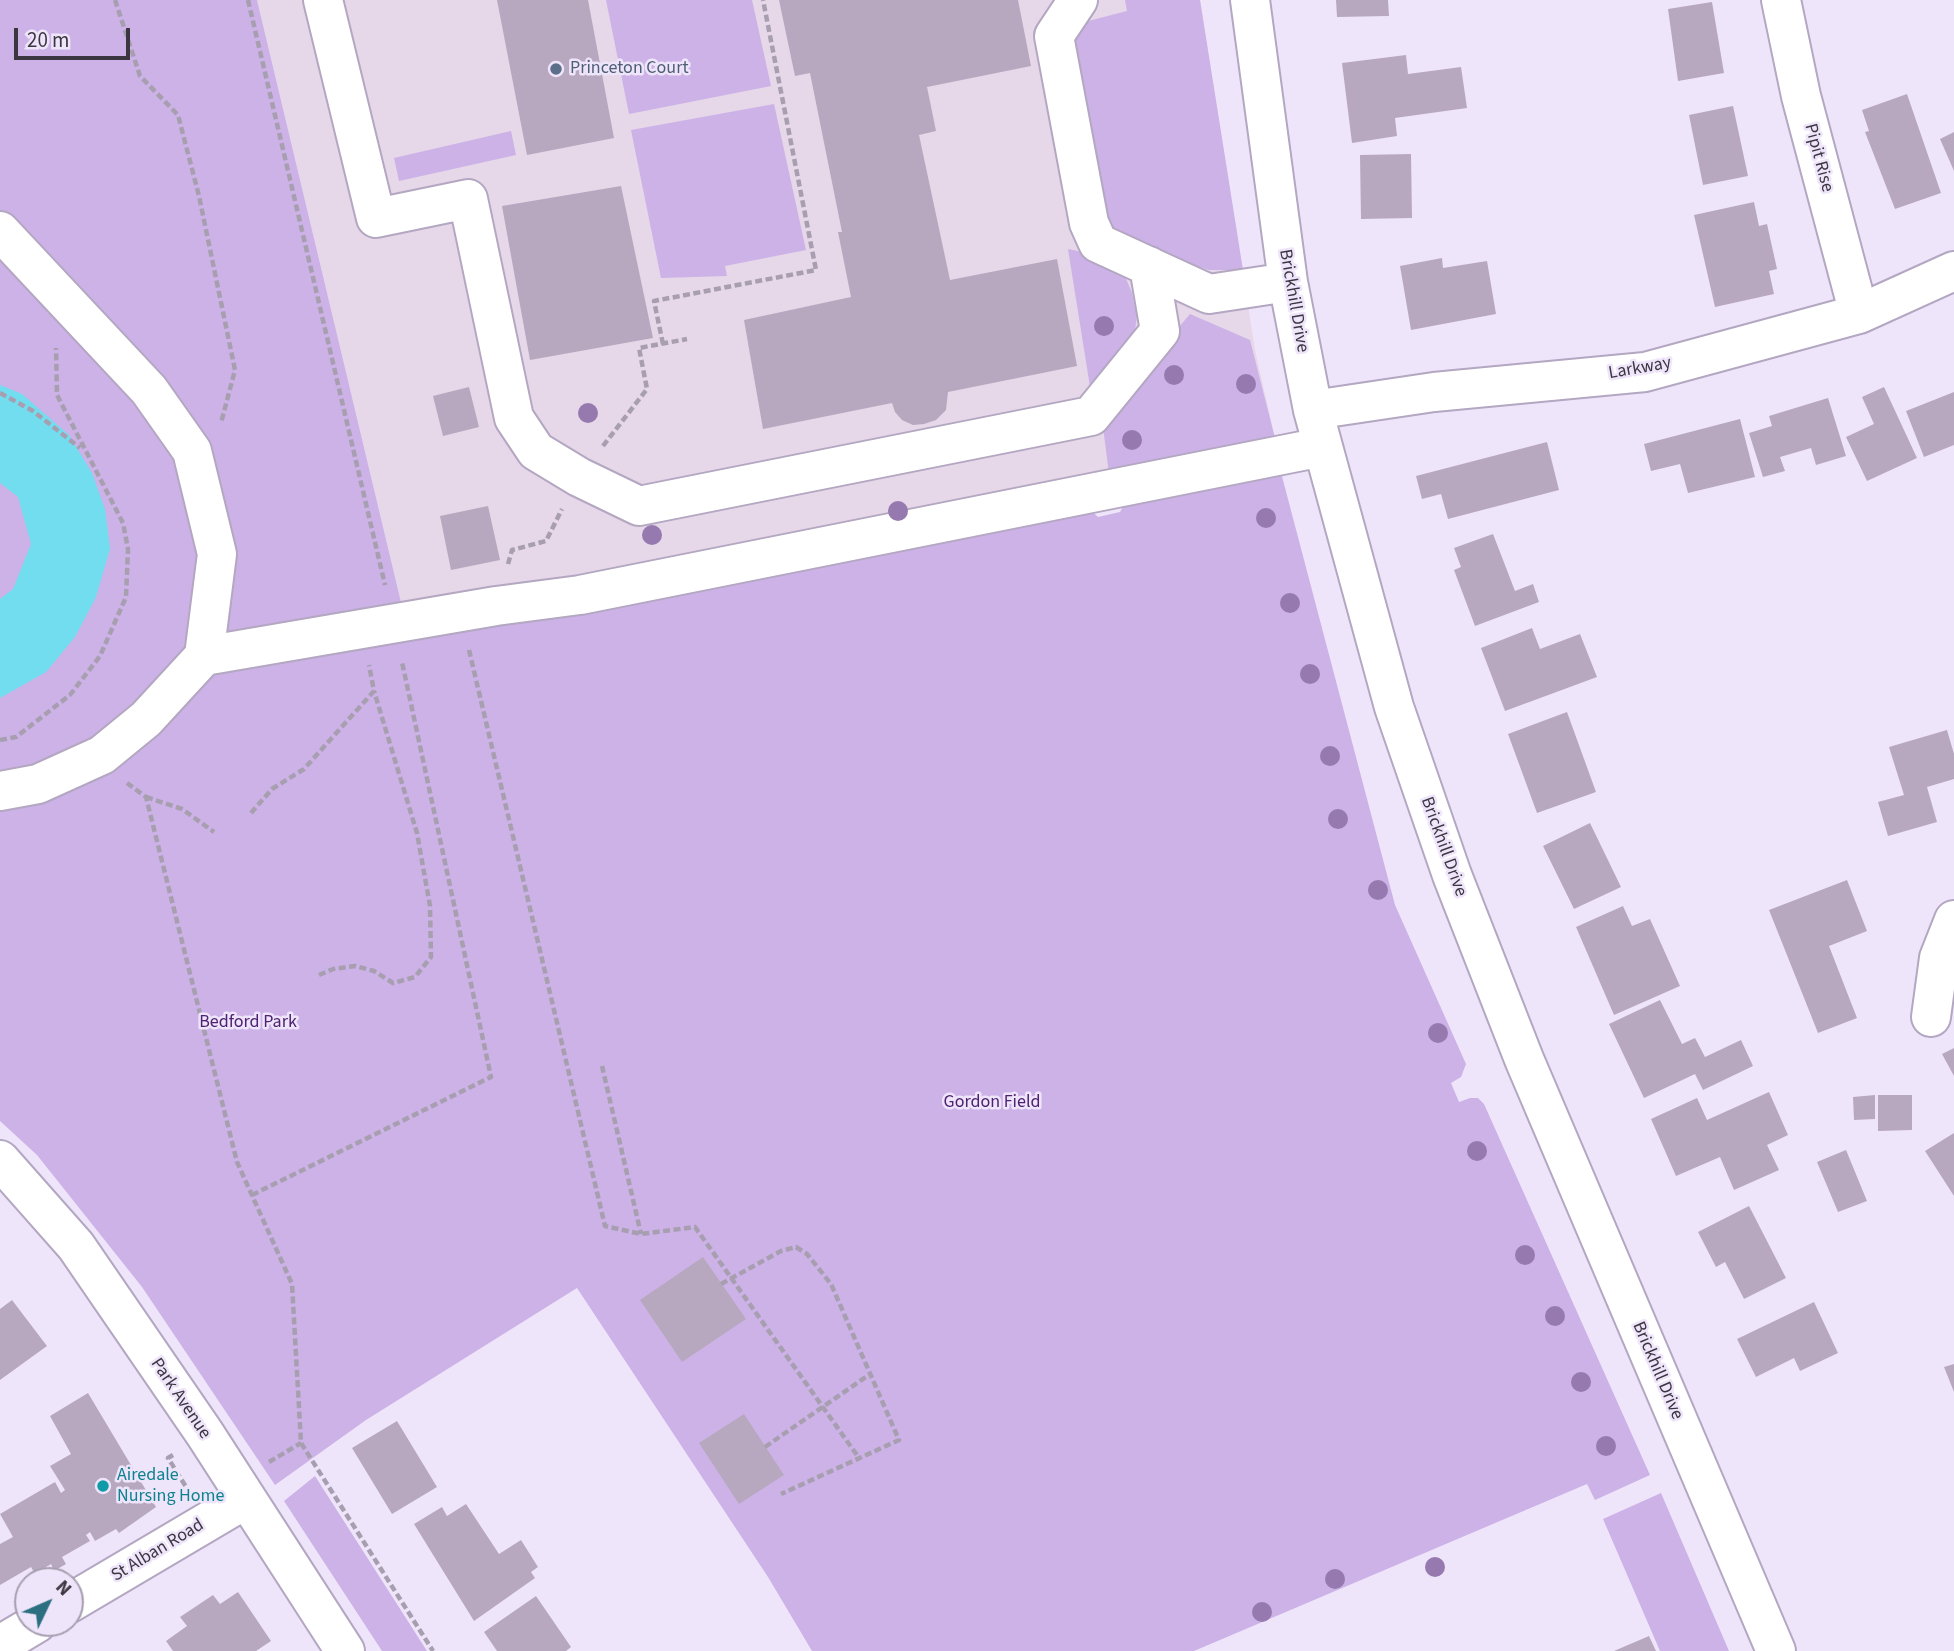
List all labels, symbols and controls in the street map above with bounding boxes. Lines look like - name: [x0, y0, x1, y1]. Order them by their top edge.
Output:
- scale bar: [18, 14, 133, 58]
- text: 20 m: [27, 25, 69, 55]
- place label: Princeton Court: [570, 58, 688, 80]
- marker: Princeton Court: [548, 61, 564, 77]
- street label: Pipit Rise: [1799, 121, 1837, 195]
- street label: Brickhill Drive: [1273, 248, 1313, 354]
- street label: Larkway: [1607, 353, 1673, 385]
- street label: Brickhill Drive: [1415, 794, 1471, 900]
- park label: Bedford Park: [199, 1012, 297, 1034]
- park label: Gordon Field: [944, 1092, 1040, 1114]
- street label: Brickhill Drive: [1627, 1319, 1687, 1423]
- street label: Park Avenue: [145, 1355, 215, 1443]
- place label: Airedale Nursing Home: [117, 1465, 224, 1508]
- marker: Airedale Nursing Home: [95, 1478, 111, 1494]
- street label: St Alban Road: [108, 1515, 208, 1587]
- north arrow: [14, 1567, 84, 1637]
- text: N: [49, 1575, 77, 1602]

